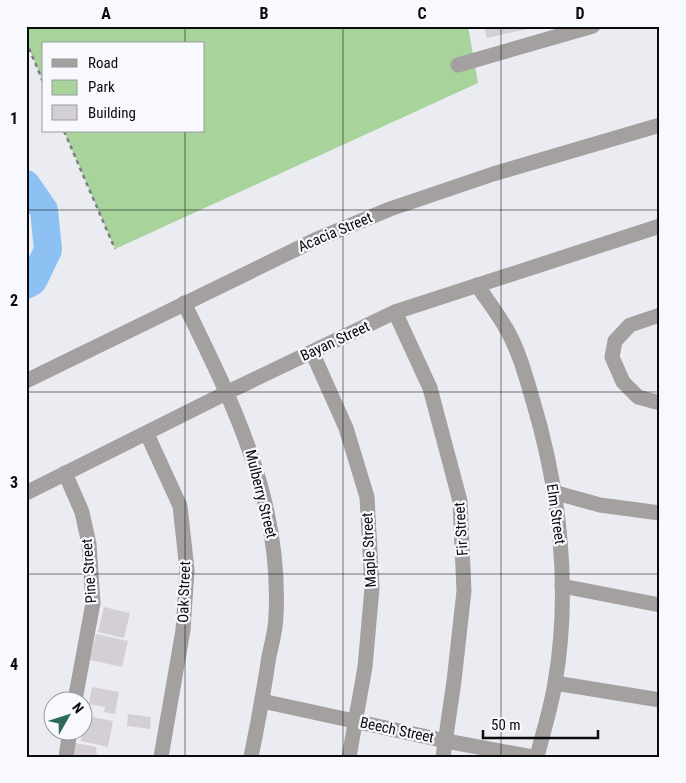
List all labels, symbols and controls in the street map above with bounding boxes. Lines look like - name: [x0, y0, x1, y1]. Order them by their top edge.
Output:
- text: A: [101, 4, 111, 23]
- text: B: [260, 4, 269, 23]
- text: C: [417, 4, 427, 23]
- text: D: [575, 4, 585, 23]
- legend: [42, 42, 205, 132]
- text: Road: [88, 54, 118, 72]
- text: Park: [88, 78, 115, 96]
- text: Building: [88, 104, 136, 122]
- text: 1: [10, 109, 18, 128]
- street label: Acacia Street: [295, 208, 375, 256]
- text: 2: [10, 291, 18, 310]
- street label: Bayan Street: [297, 317, 373, 365]
- street label: Mulberry Street: [241, 448, 281, 540]
- text: 3: [10, 473, 18, 492]
- street label: Elm Street: [543, 483, 569, 545]
- street label: Fir Street: [450, 502, 472, 556]
- street label: Maple Street: [358, 512, 380, 588]
- street label: Pine Street: [78, 538, 100, 604]
- street label: Oak Street: [174, 561, 194, 623]
- text: 4: [10, 655, 18, 674]
- north arrow: [42, 690, 92, 740]
- text: N: [69, 699, 87, 716]
- scale bar: [483, 708, 598, 740]
- street label: Beech Street: [358, 713, 436, 747]
- text: 50 m: [491, 716, 521, 734]

